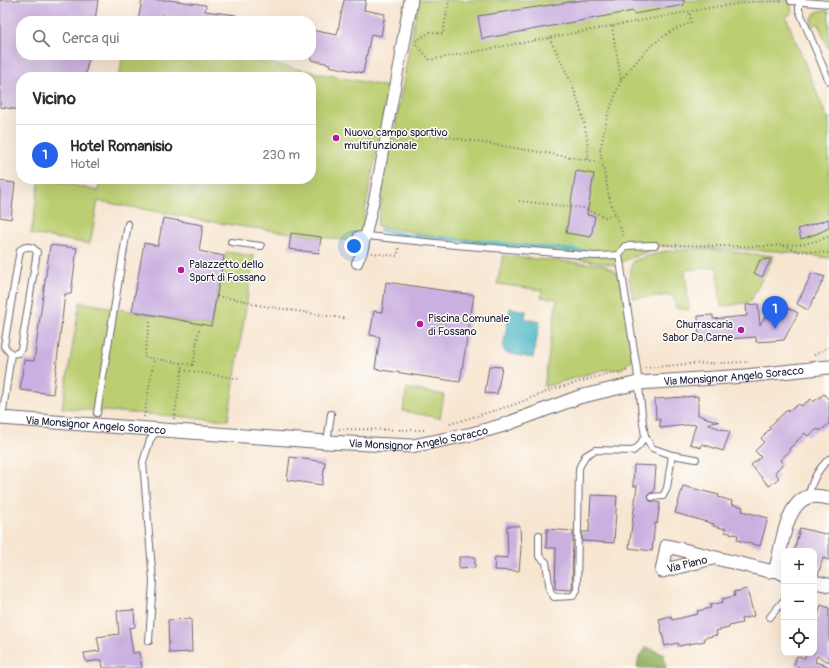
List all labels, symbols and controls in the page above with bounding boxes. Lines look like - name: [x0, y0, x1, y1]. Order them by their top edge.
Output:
- search box: [16, 16, 316, 60]
- icon: search: [30, 27, 52, 49]
- text: Cerca qui: [62, 29, 119, 48]
- text: Vicino: [32, 88, 76, 109]
- place label: Nuovo campo sportivo multifunzionale: [344, 126, 448, 152]
- marker: Nuovo campo sportivo multifunzionale: [331, 133, 341, 143]
- text: Hotel Romanisio: [70, 137, 173, 156]
- text: 1: [42, 147, 48, 163]
- text: 230 m: [263, 147, 300, 163]
- text: Hotel: [70, 156, 100, 172]
- your location: [344, 236, 364, 256]
- place label: Palazzetto dello Sport di Fossano: [189, 258, 266, 284]
- marker: Palazzetto dello Sport di Fossano: [176, 265, 186, 275]
- pin: 1: [762, 296, 788, 329]
- place label: Piscina Comunale di Fossano: [428, 312, 510, 338]
- place label: Churrascaria Sabor Da Carne: [662, 318, 734, 344]
- marker: Piscina Comunale di Fossano: [415, 319, 425, 329]
- marker: Churrascaria Sabor Da Carne: [736, 325, 746, 335]
- street label: Via Monsignor Angelo Soracco: [663, 364, 805, 388]
- street label: Via Monsignor Angelo Soracco: [25, 414, 166, 437]
- street label: Via Monsignor Angelo Soracco: [348, 424, 490, 453]
- map controls: [781, 548, 817, 656]
- button: +: [781, 548, 817, 584]
- street label: Via Piano: [666, 553, 709, 576]
- button: −: [781, 584, 817, 620]
- button: locate: [781, 620, 817, 656]

